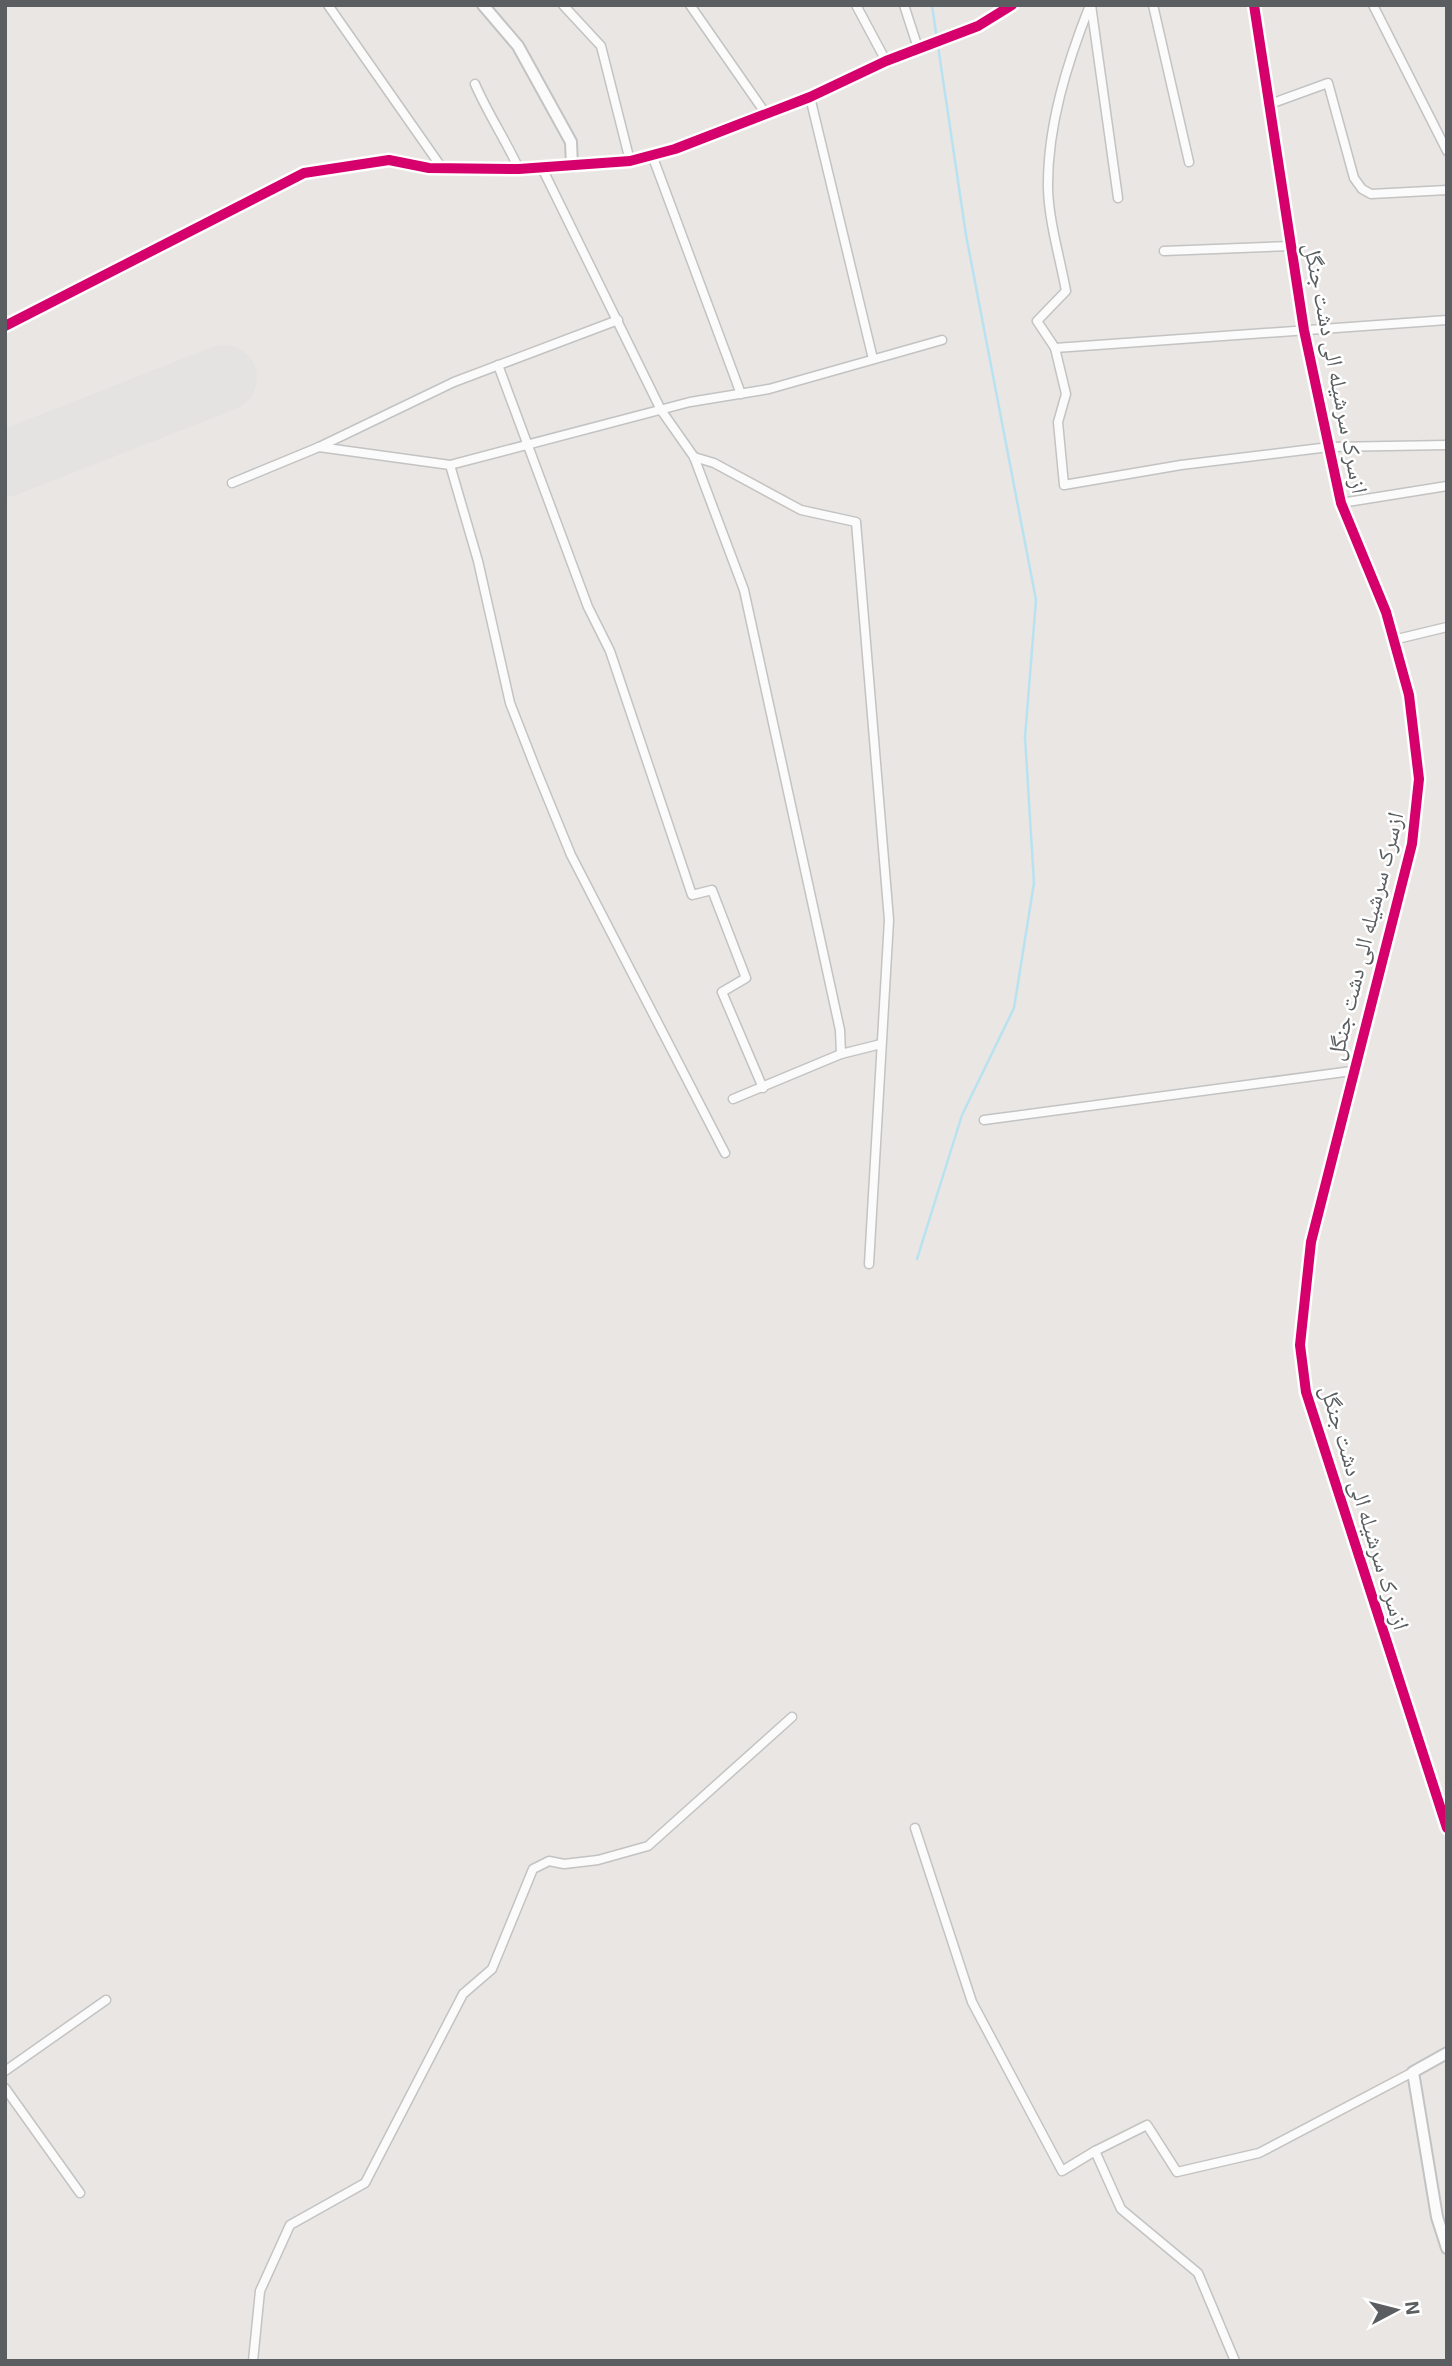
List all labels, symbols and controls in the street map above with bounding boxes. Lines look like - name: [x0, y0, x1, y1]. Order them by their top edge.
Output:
- street label: ازسرک سرشیله الی دشت جنگل: [1298, 240, 1375, 496]
- street label: ازسرک سرشیله الی دشت جنگل: [1320, 809, 1409, 1063]
- street label: ازسرک سرشیله الی دشت جنگل: [1314, 1381, 1417, 1633]
- north arrow: [1361, 2275, 1431, 2345]
- text: N: [1401, 2300, 1426, 2316]

